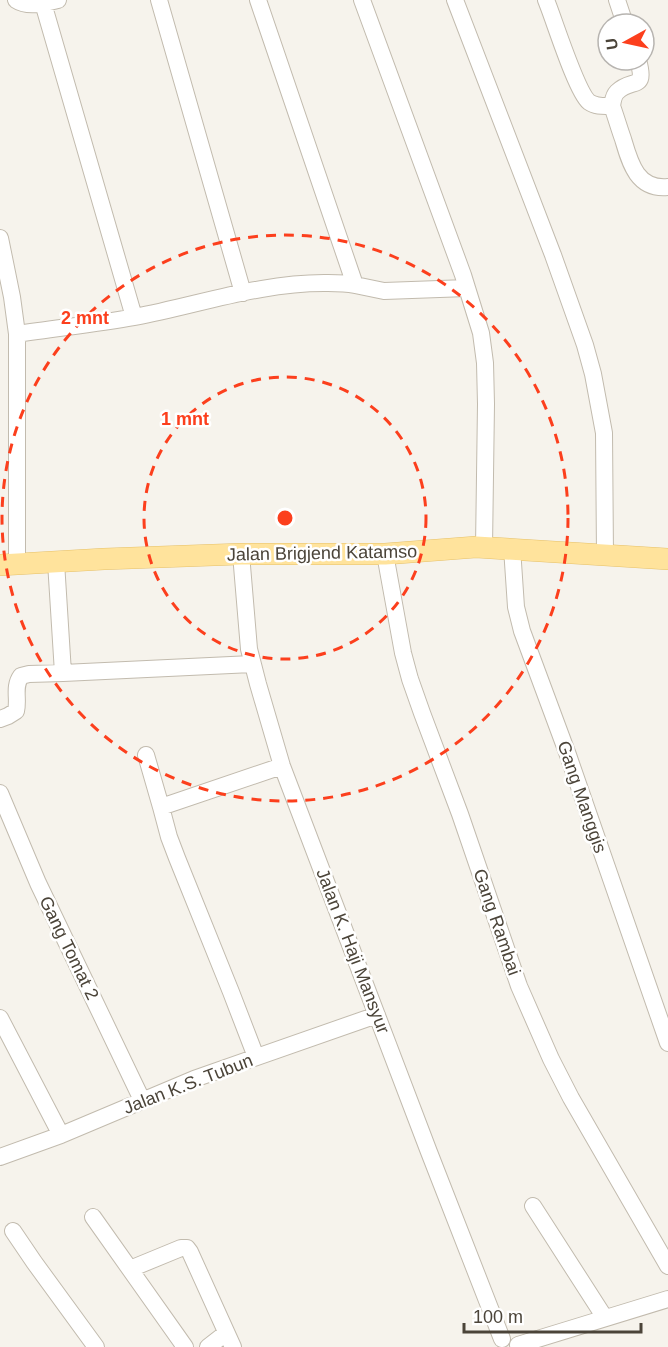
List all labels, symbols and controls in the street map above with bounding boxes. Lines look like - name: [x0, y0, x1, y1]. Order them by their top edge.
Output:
- north arrow: [596, 12, 656, 72]
- text: U: [602, 37, 621, 51]
- text: 2 mnt: [61, 308, 109, 328]
- text: 1 mnt: [161, 409, 209, 429]
- centre of rings: [275, 508, 295, 528]
- street label: Jalan Brigjend Katamso: [227, 541, 417, 565]
- street label: Gang Manggis: [553, 738, 611, 856]
- street label: Jalan K. Haji Mansyur: [312, 866, 394, 1036]
- street label: Gang Rambai: [469, 866, 525, 978]
- street label: Gang Tomat 2: [35, 893, 103, 1003]
- street label: Jalan K.S. Tubun: [120, 1050, 256, 1118]
- scale bar: [464, 1296, 641, 1334]
- text: 100 m: [473, 1307, 523, 1327]

